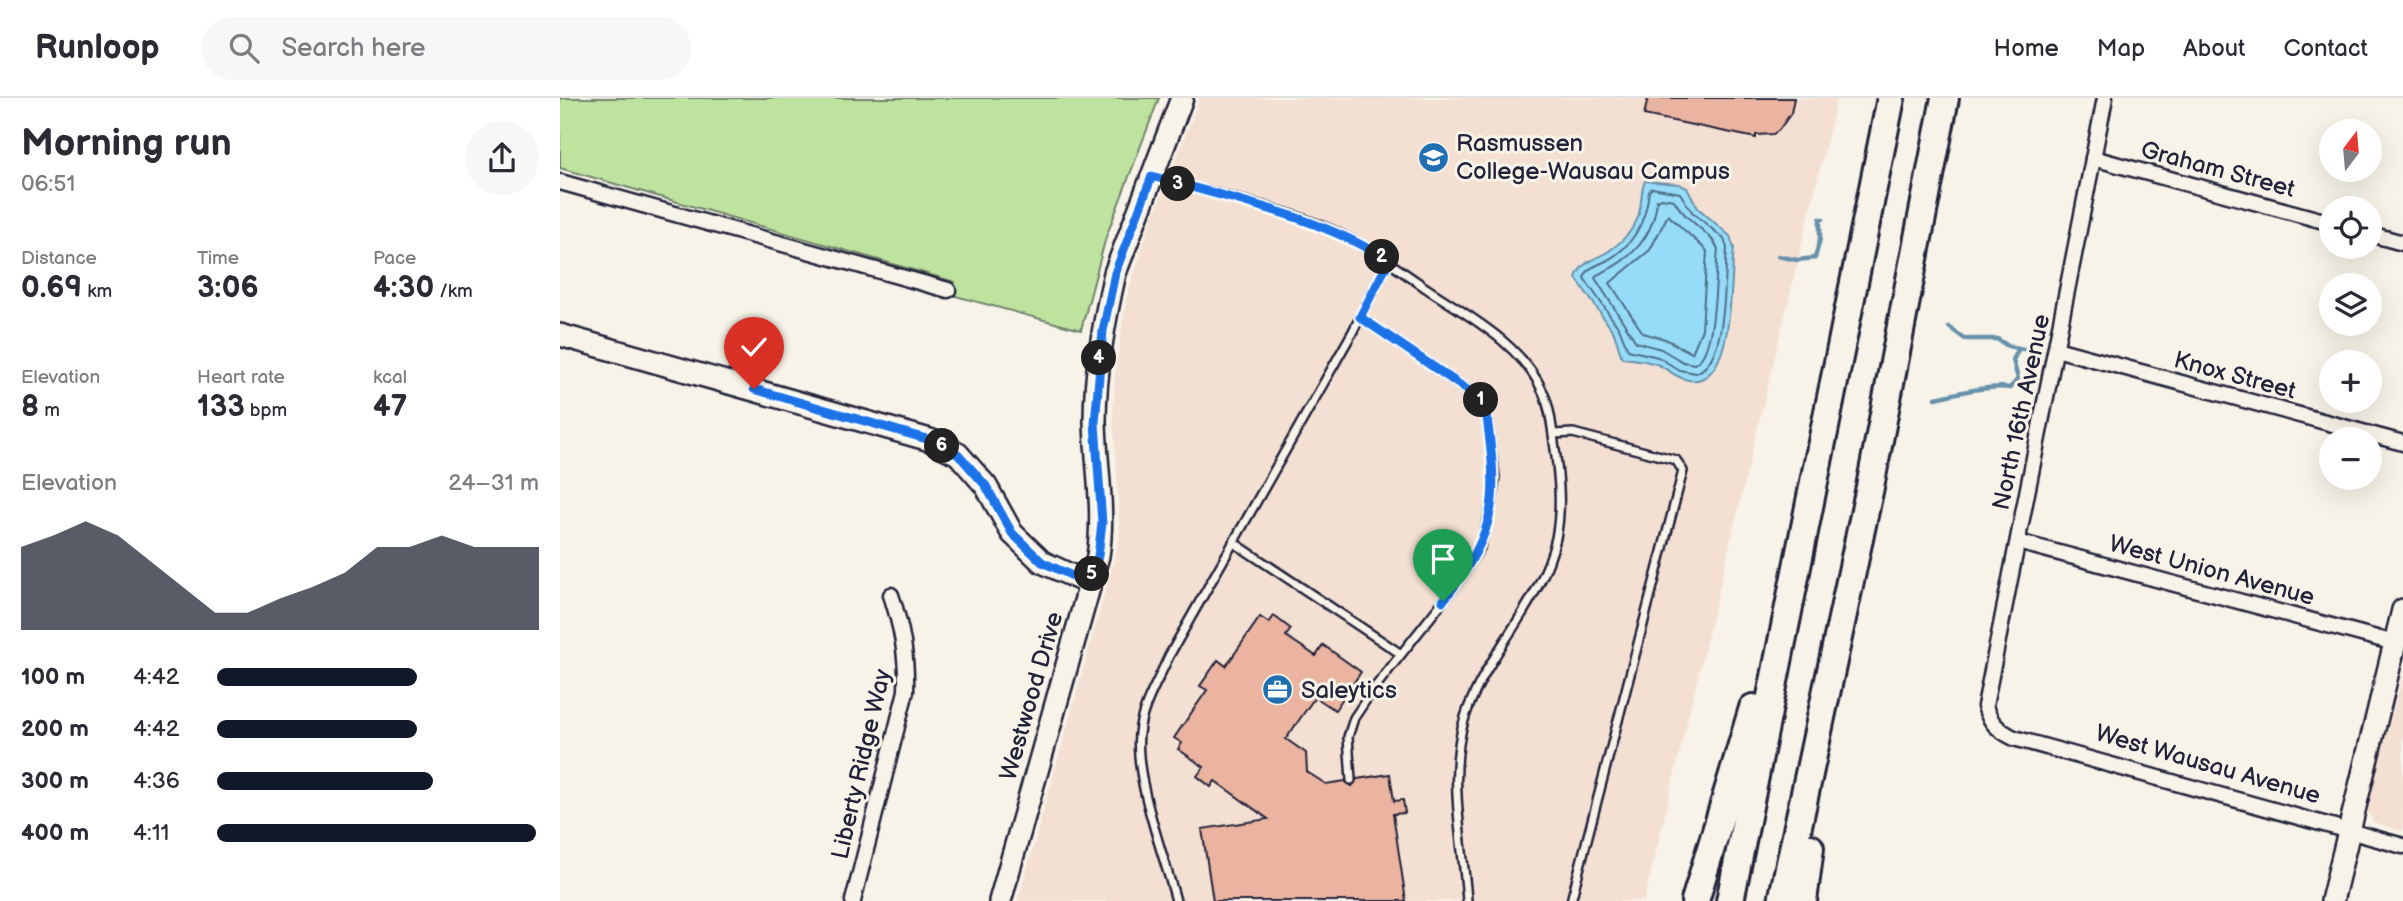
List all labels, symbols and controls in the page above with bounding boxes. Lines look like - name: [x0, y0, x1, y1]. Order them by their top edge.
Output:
- search box: [201, 17, 691, 80]
- text: Runloop: [35, 28, 159, 68]
- icon: search: [225, 29, 263, 67]
- text: Search here: [281, 33, 425, 64]
- text: Home: [1994, 34, 2059, 63]
- text: Map: [2097, 34, 2145, 63]
- text: About: [2183, 34, 2245, 63]
- text: Contact: [2283, 34, 2368, 63]
- north arrow: [2319, 119, 2382, 182]
- map controls: [2319, 119, 2382, 490]
- text: Morning run: [21, 121, 232, 166]
- button: share: [465, 121, 539, 195]
- place label: Rasmussen College-Wausau Campus: [1456, 129, 1730, 186]
- street label: Graham Street: [2138, 135, 2299, 204]
- school or university icon: Rasmussen College-Wausau Campus: [1416, 140, 1450, 174]
- pin: 3: [1160, 166, 1196, 202]
- text: 06:51: [21, 170, 75, 198]
- text: 3: [1172, 172, 1183, 195]
- button: locate: [2319, 196, 2382, 259]
- pin: 2: [1364, 240, 1400, 274]
- text: 2: [1376, 245, 1387, 268]
- text: Distance: [21, 247, 97, 270]
- text: Time: [197, 247, 239, 270]
- text: Pace: [373, 247, 416, 270]
- text: 0.69: [21, 270, 82, 306]
- text: 3:06: [197, 270, 259, 306]
- text: 4:30: [373, 270, 434, 306]
- button: layers: [2319, 273, 2382, 336]
- text: km: [82, 280, 112, 303]
- text: /km: [434, 280, 473, 303]
- street label: North 16th Avenue: [1987, 312, 2056, 513]
- pin: [724, 317, 784, 389]
- icon: check: [735, 328, 773, 366]
- pin: 4: [1082, 341, 1116, 376]
- street label: Knox Street: [2171, 345, 2300, 406]
- text: 4: [1093, 346, 1104, 369]
- button: +: [2319, 350, 2382, 413]
- text: Elevation: [21, 366, 100, 389]
- text: Heart rate: [197, 366, 285, 389]
- text: kcal: [373, 366, 407, 389]
- pin: 1: [1464, 382, 1499, 418]
- text: 1: [1477, 388, 1485, 411]
- text: 8: [21, 389, 39, 425]
- text: 133: [197, 389, 245, 425]
- text: 47: [373, 389, 407, 425]
- text: m: [39, 399, 60, 422]
- text: bpm: [245, 399, 287, 422]
- button: −: [2319, 427, 2382, 490]
- pin: 6: [924, 428, 960, 464]
- text: 6: [936, 434, 947, 457]
- text: Elevation: [21, 469, 117, 497]
- text: 24–31 m: [448, 469, 539, 497]
- pin: [1413, 529, 1473, 601]
- street label: West Union Avenue: [2106, 529, 2318, 612]
- icon: arrive: [1424, 540, 1462, 578]
- pin: 5: [1074, 556, 1110, 592]
- text: 5: [1086, 562, 1097, 585]
- street label: Westwood Drive: [994, 609, 1069, 784]
- text: 100 m: [21, 663, 85, 691]
- text: 4:42: [133, 663, 179, 691]
- street label: Liberty Ridge Way: [826, 666, 897, 862]
- office icon: Saleytics: [1261, 673, 1295, 707]
- place label: Saleytics: [1301, 676, 1397, 705]
- text: 200 m: [21, 715, 89, 743]
- text: 4:42: [133, 715, 179, 743]
- street label: West Wausau Avenue: [2092, 718, 2324, 811]
- text: 300 m: [21, 767, 89, 795]
- text: 4:36: [133, 767, 180, 795]
- text: 400 m: [21, 819, 89, 847]
- text: 4:11: [133, 819, 169, 847]

